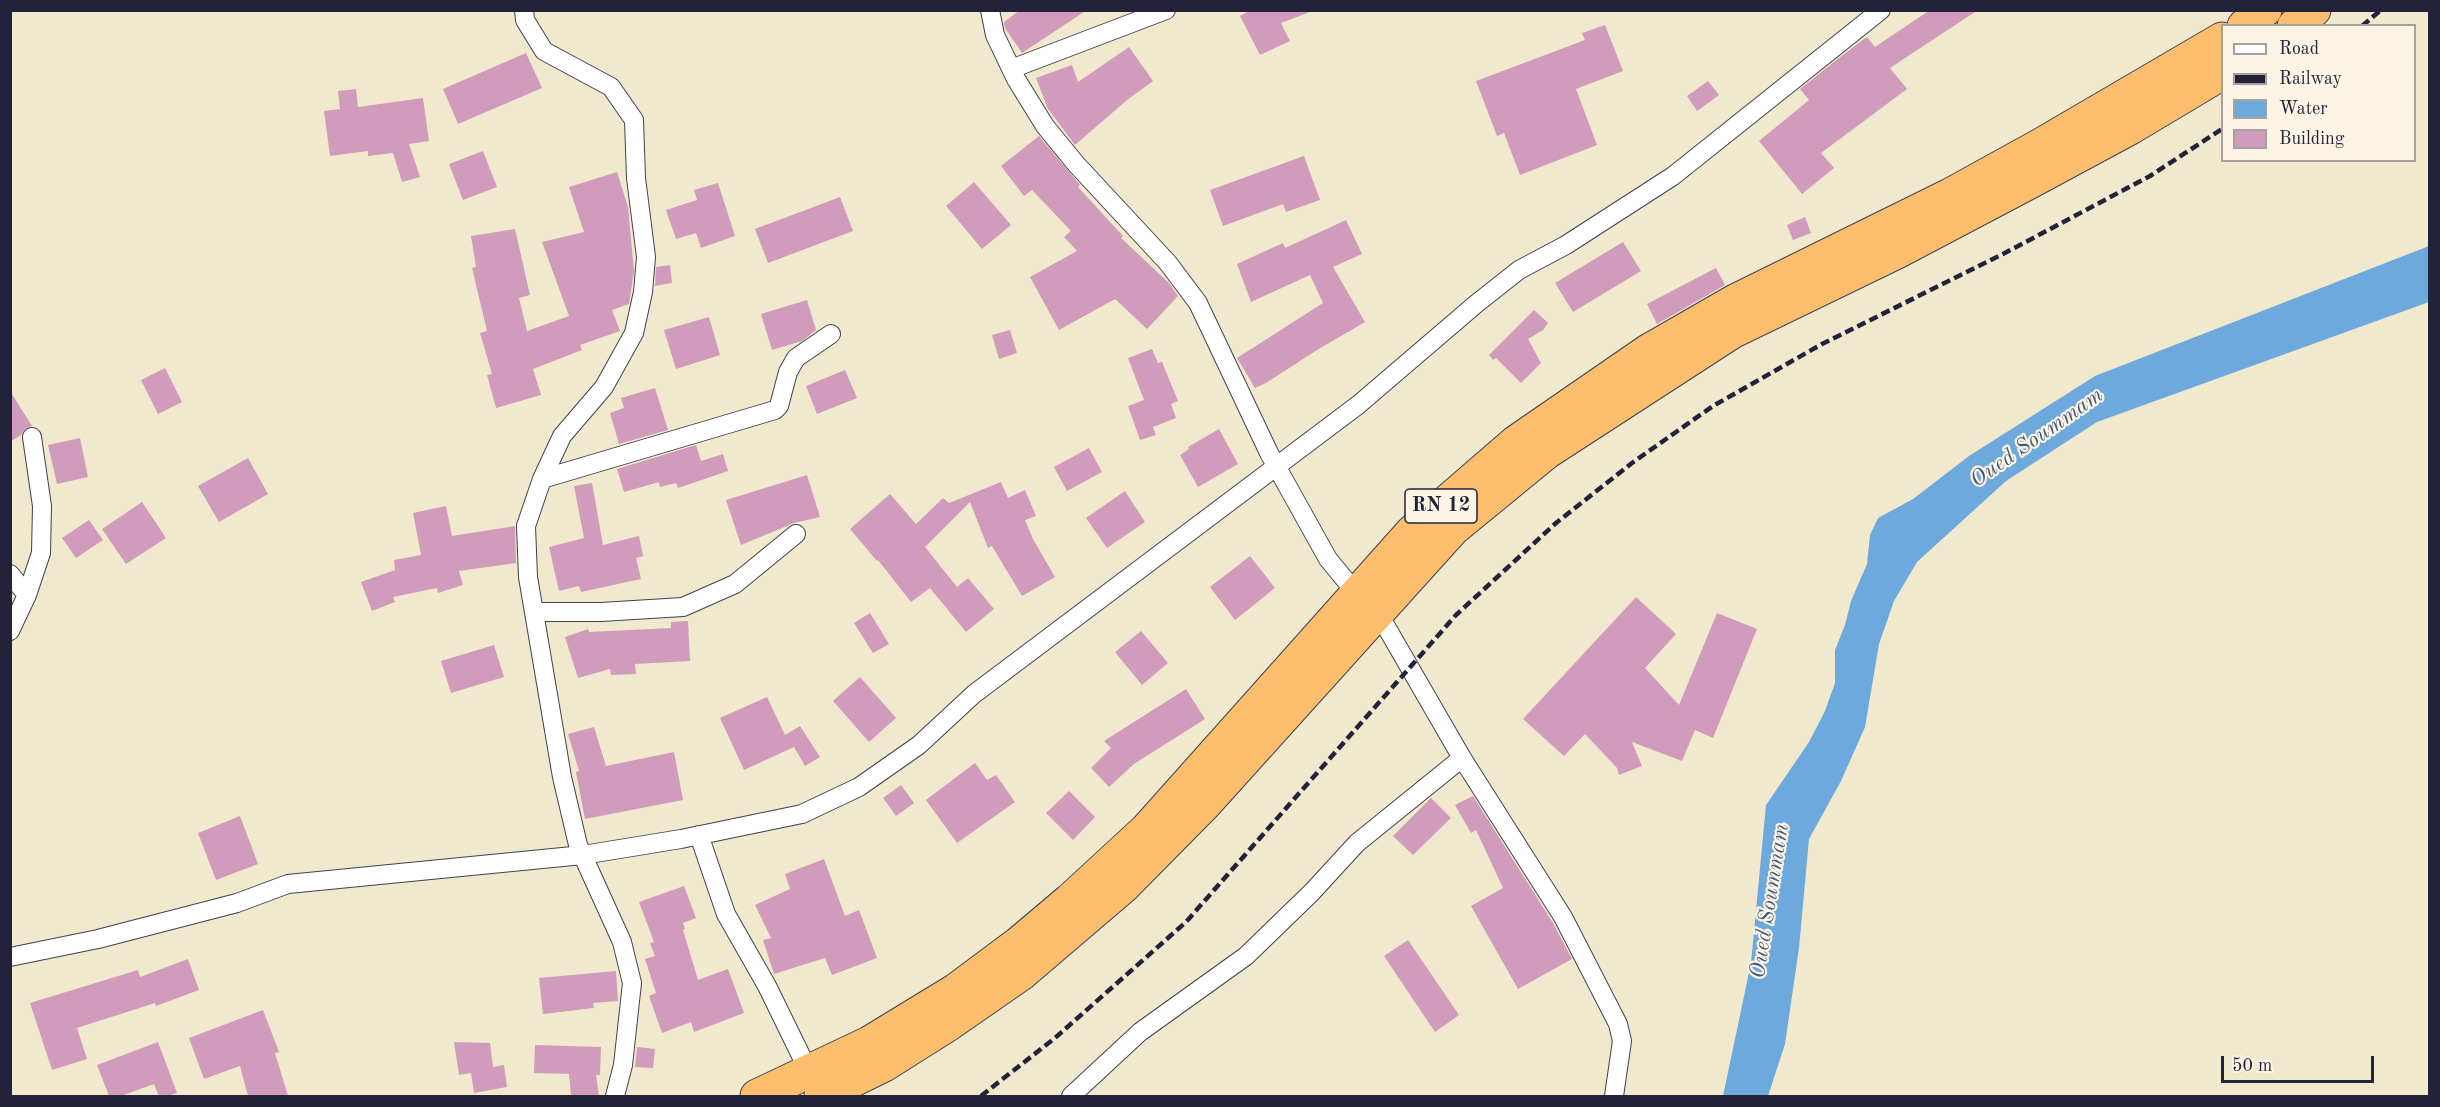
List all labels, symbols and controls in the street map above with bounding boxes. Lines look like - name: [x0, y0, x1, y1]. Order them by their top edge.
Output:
- legend: [2221, 24, 2416, 162]
- text: Road: [2279, 40, 2319, 58]
- text: Railway: [2279, 70, 2342, 88]
- text: Water: [2279, 100, 2328, 118]
- text: Building: [2279, 130, 2344, 148]
- water label: Oued Soummam: [1965, 382, 2109, 494]
- road number: RN 12: [1405, 489, 1477, 523]
- water label: Oued Soummam: [1745, 822, 1795, 980]
- scale bar: [2224, 1044, 2377, 1082]
- text: 50 m: [2232, 1057, 2272, 1075]

